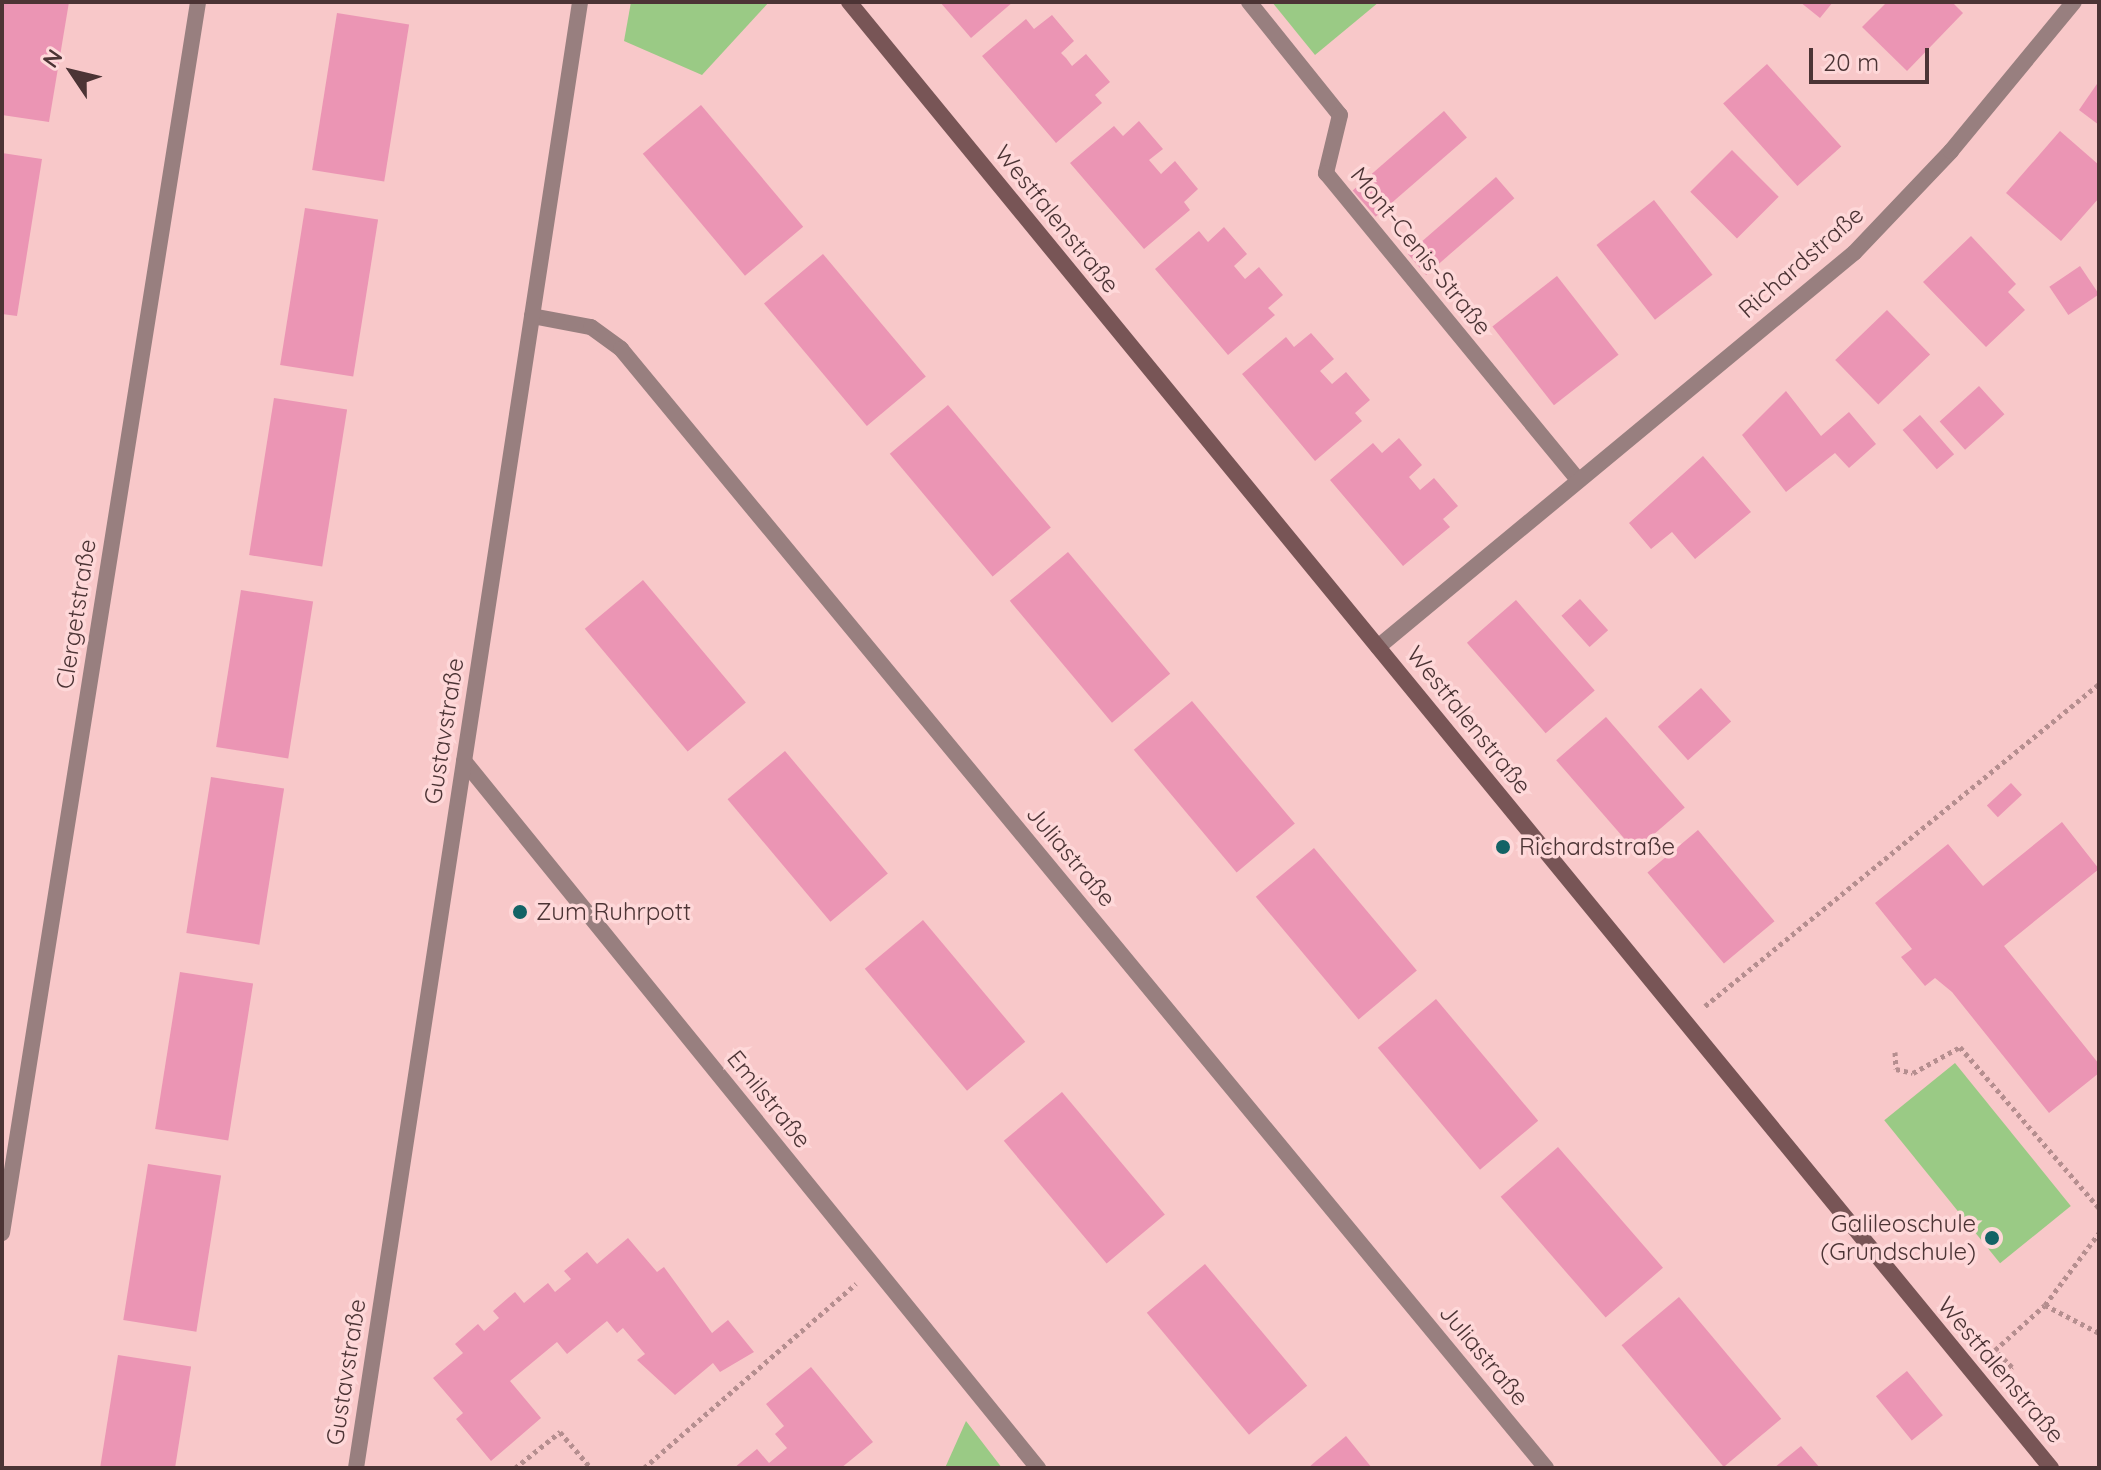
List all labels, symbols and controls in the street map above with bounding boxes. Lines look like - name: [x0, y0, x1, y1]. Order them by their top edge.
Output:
- north arrow: [32, 32, 112, 112]
- scale bar: [1813, 32, 1933, 82]
- text: N: [36, 44, 68, 73]
- text: 20 m: [1823, 47, 1879, 77]
- street label: Westfalenstraße: [989, 139, 1125, 299]
- street label: Mont-Cenis-Straße: [1344, 161, 1498, 341]
- street label: Richardstraße: [1733, 200, 1869, 324]
- street label: Clergetstraße: [50, 537, 102, 691]
- street label: Westfalenstraße: [1401, 640, 1537, 800]
- street label: Gustavstraße: [418, 656, 470, 806]
- street label: Juliastraße: [1020, 799, 1122, 913]
- place label: Richardstraße: [1519, 833, 1675, 861]
- marker: Richardstraße: [1494, 838, 1512, 856]
- place label: Zum Ruhrpott: [536, 898, 691, 926]
- marker: Zum Ruhrpott: [511, 903, 529, 921]
- street label: Emilstraße: [721, 1044, 817, 1154]
- place label: Galileoschule (Grundschule): [1820, 1210, 1976, 1266]
- marker: Galileoschule (Grundschule): [1983, 1229, 2001, 1247]
- street label: Westfalenstraße: [1931, 1291, 2071, 1449]
- street label: Gustavstraße: [320, 1297, 372, 1447]
- street label: Juliastraße: [1433, 1298, 1535, 1412]

